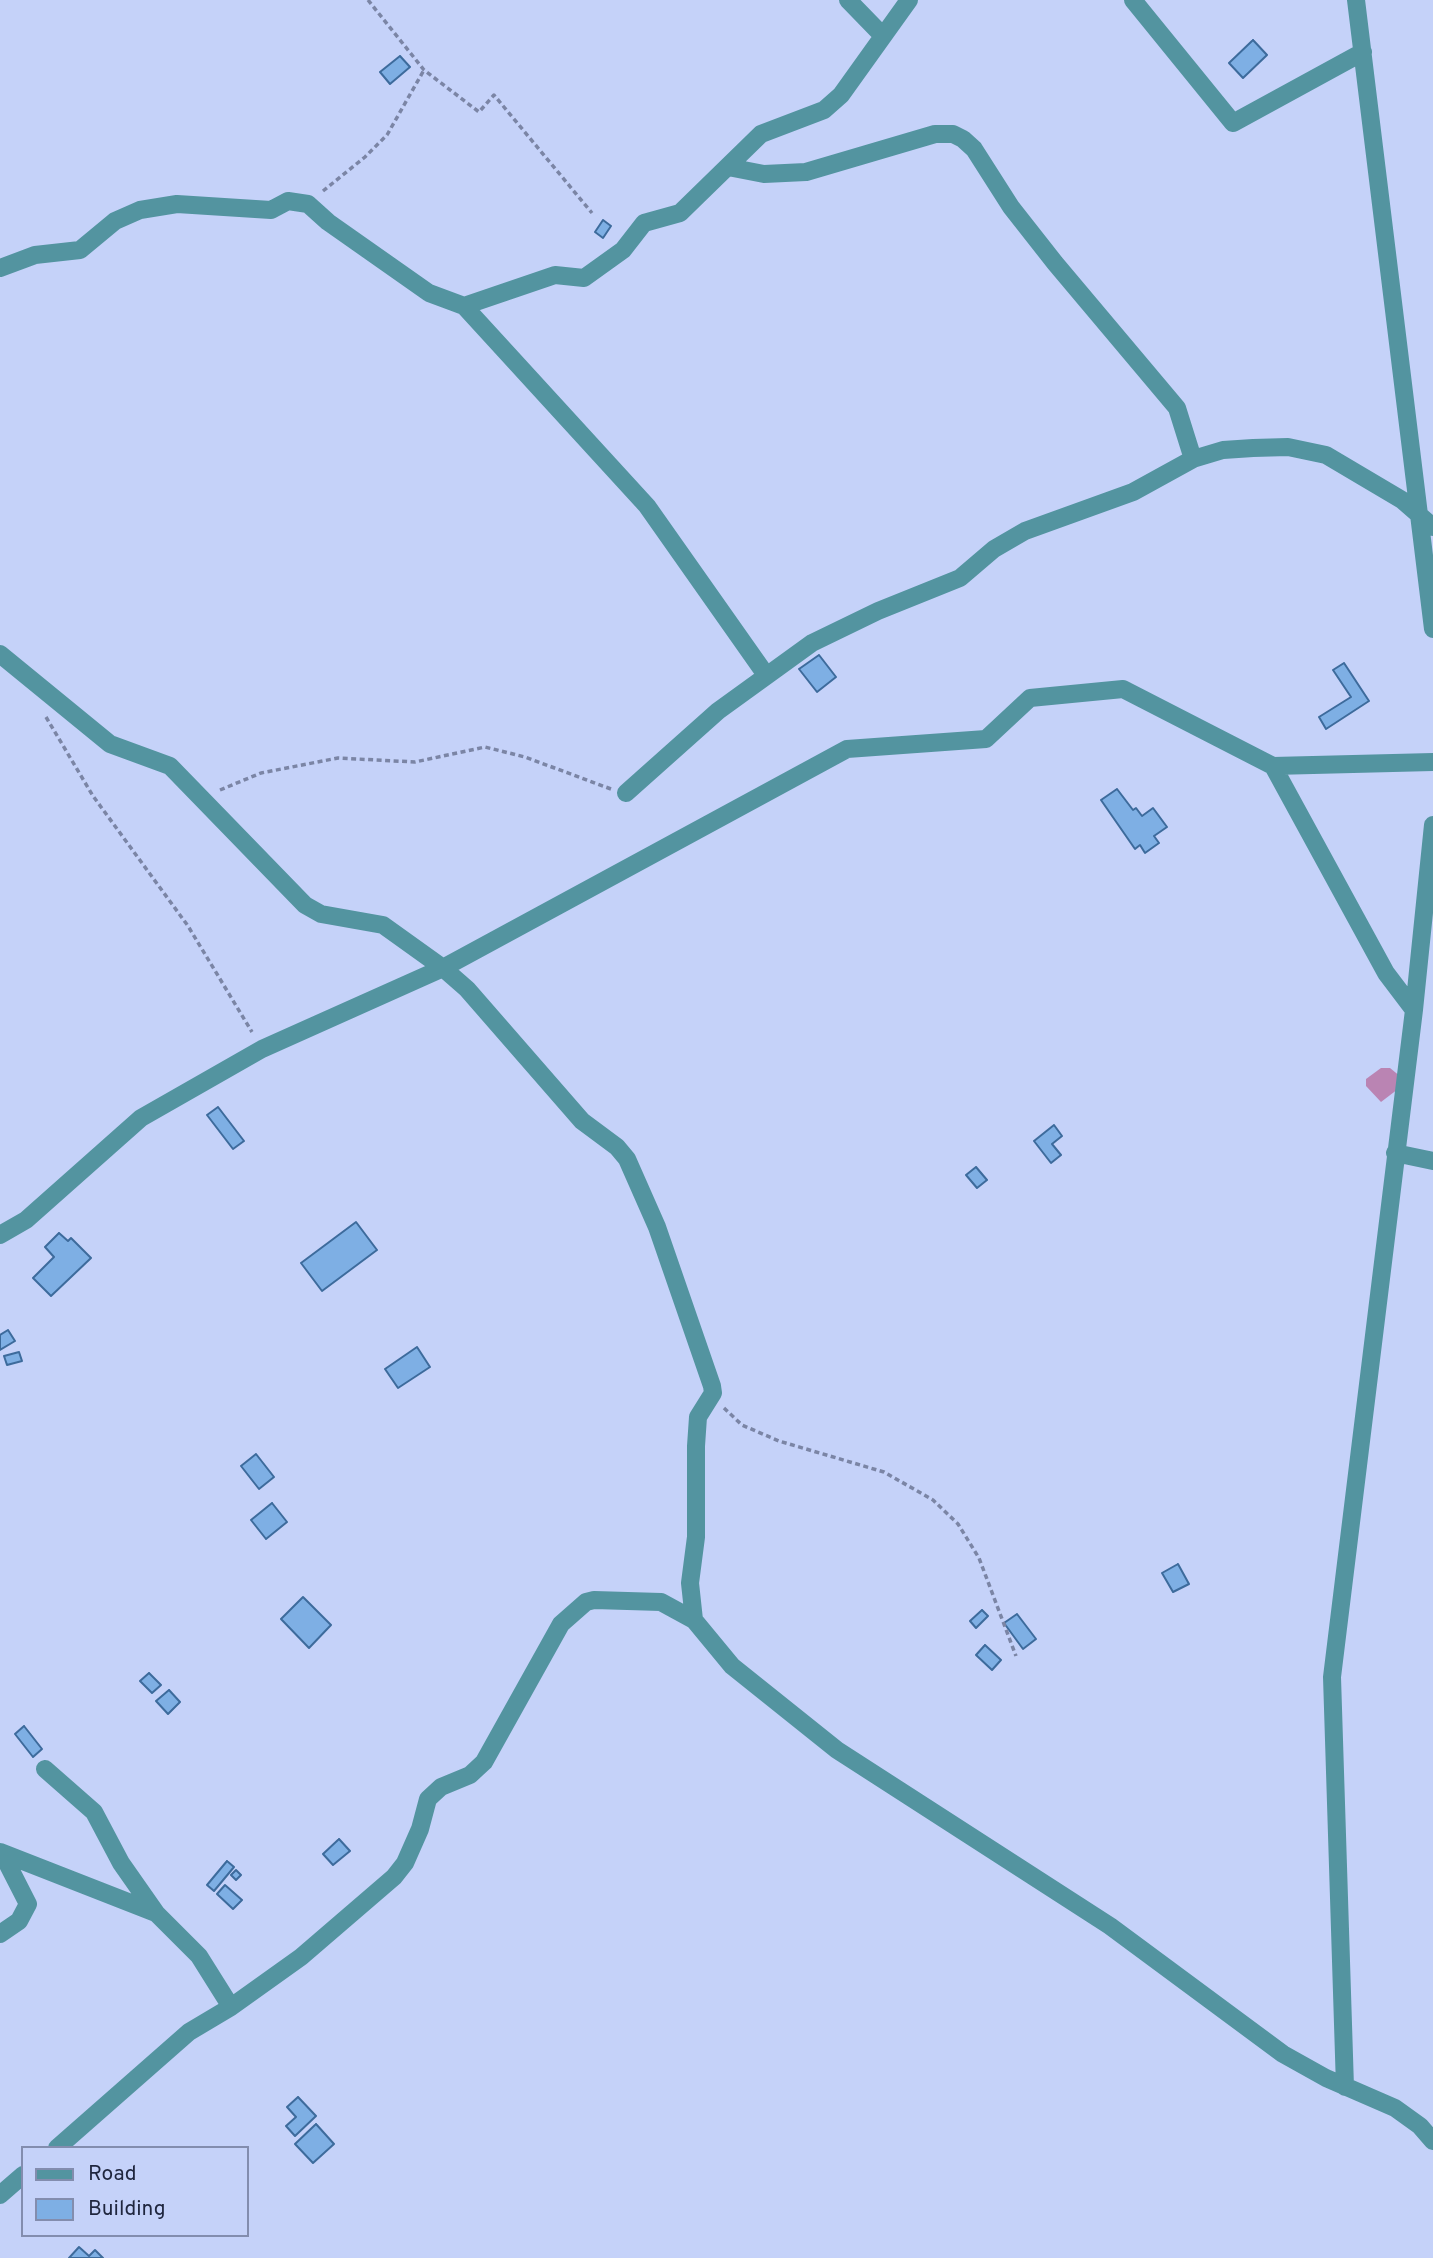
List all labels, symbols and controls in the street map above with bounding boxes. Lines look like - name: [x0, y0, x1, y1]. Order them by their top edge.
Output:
- legend: [21, 2146, 248, 2237]
- text: Road: [88, 2161, 137, 2188]
- text: Building: [88, 2196, 166, 2223]

